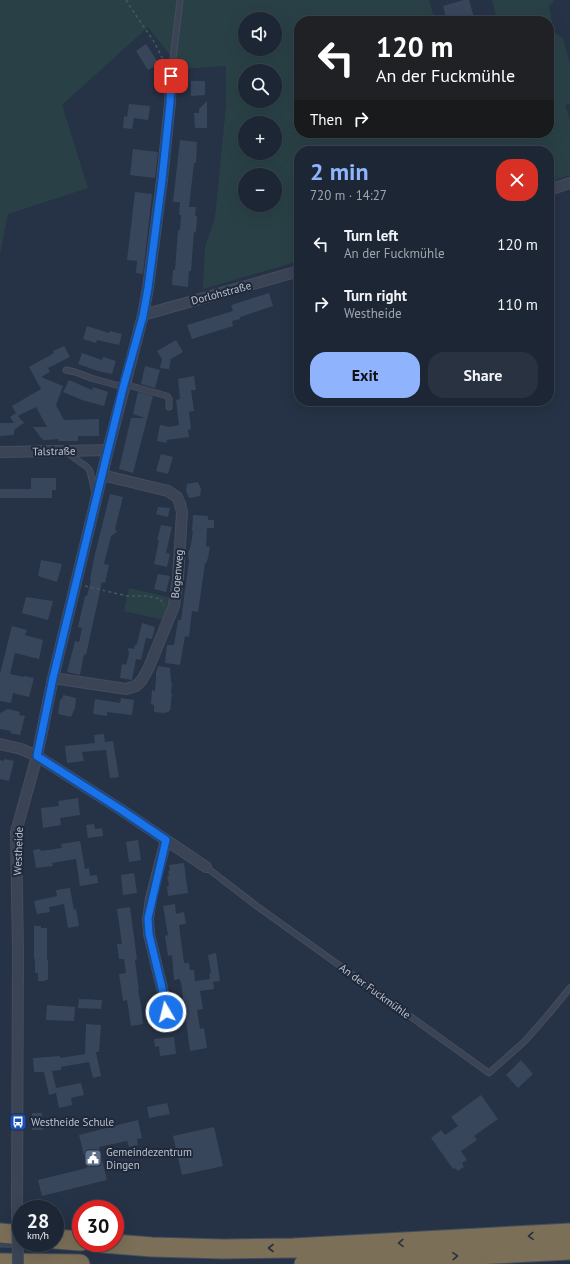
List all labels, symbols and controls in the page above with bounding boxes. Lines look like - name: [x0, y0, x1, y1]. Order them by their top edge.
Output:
- map controls: [238, 12, 282, 212]
- button: sound: [238, 12, 282, 56]
- text: 120 m: [376, 28, 453, 65]
- icon: left: [310, 32, 362, 84]
- pin: [154, 59, 188, 93]
- button: search: [238, 64, 282, 108]
- text: An der Fuckmühle: [376, 64, 515, 87]
- icon: arrive: [160, 65, 182, 87]
- icon: right: [350, 108, 372, 130]
- text: Then: [310, 110, 342, 129]
- button: +: [238, 116, 282, 160]
- text: 2 min: [310, 156, 369, 187]
- button: close: [496, 159, 538, 201]
- button: −: [238, 168, 282, 212]
- text: 720 m · 14:27: [310, 187, 387, 204]
- text: Turn left: [344, 226, 398, 245]
- icon: left: [310, 233, 332, 255]
- text: 120 m: [497, 235, 538, 254]
- text: An der Fuckmühle: [344, 245, 445, 262]
- street label: Dorlohstraße: [189, 278, 253, 308]
- text: Turn right: [344, 286, 407, 305]
- icon: right: [310, 293, 332, 315]
- text: 110 m: [497, 295, 538, 314]
- text: Westheide: [344, 305, 402, 322]
- button: Exit: [310, 352, 420, 398]
- button: Share: [428, 352, 538, 398]
- street label: Talstraße: [32, 444, 76, 458]
- street label: Bogenweg: [168, 549, 186, 599]
- street label: Westheide: [10, 826, 26, 876]
- street label: An der Fuckmühle: [336, 960, 414, 1022]
- position arrow: [145, 991, 187, 1033]
- bus stop icon: Westheide Schule: [8, 1112, 28, 1132]
- place label: Westheide Schule: [31, 1115, 115, 1129]
- place label: Gemeindezentrum Dingen: [106, 1145, 192, 1172]
- public building icon: Gemeindezentrum Dingen: [83, 1148, 103, 1168]
- speed limit sign: 30: [72, 1200, 124, 1252]
- text: 28: [27, 1208, 49, 1234]
- text: km/h: [27, 1229, 49, 1242]
- one-way arrow: [528, 1231, 534, 1240]
- one-way arrow: [398, 1238, 404, 1247]
- one-way arrow: [268, 1244, 274, 1252]
- one-way arrow: [452, 1252, 458, 1261]

